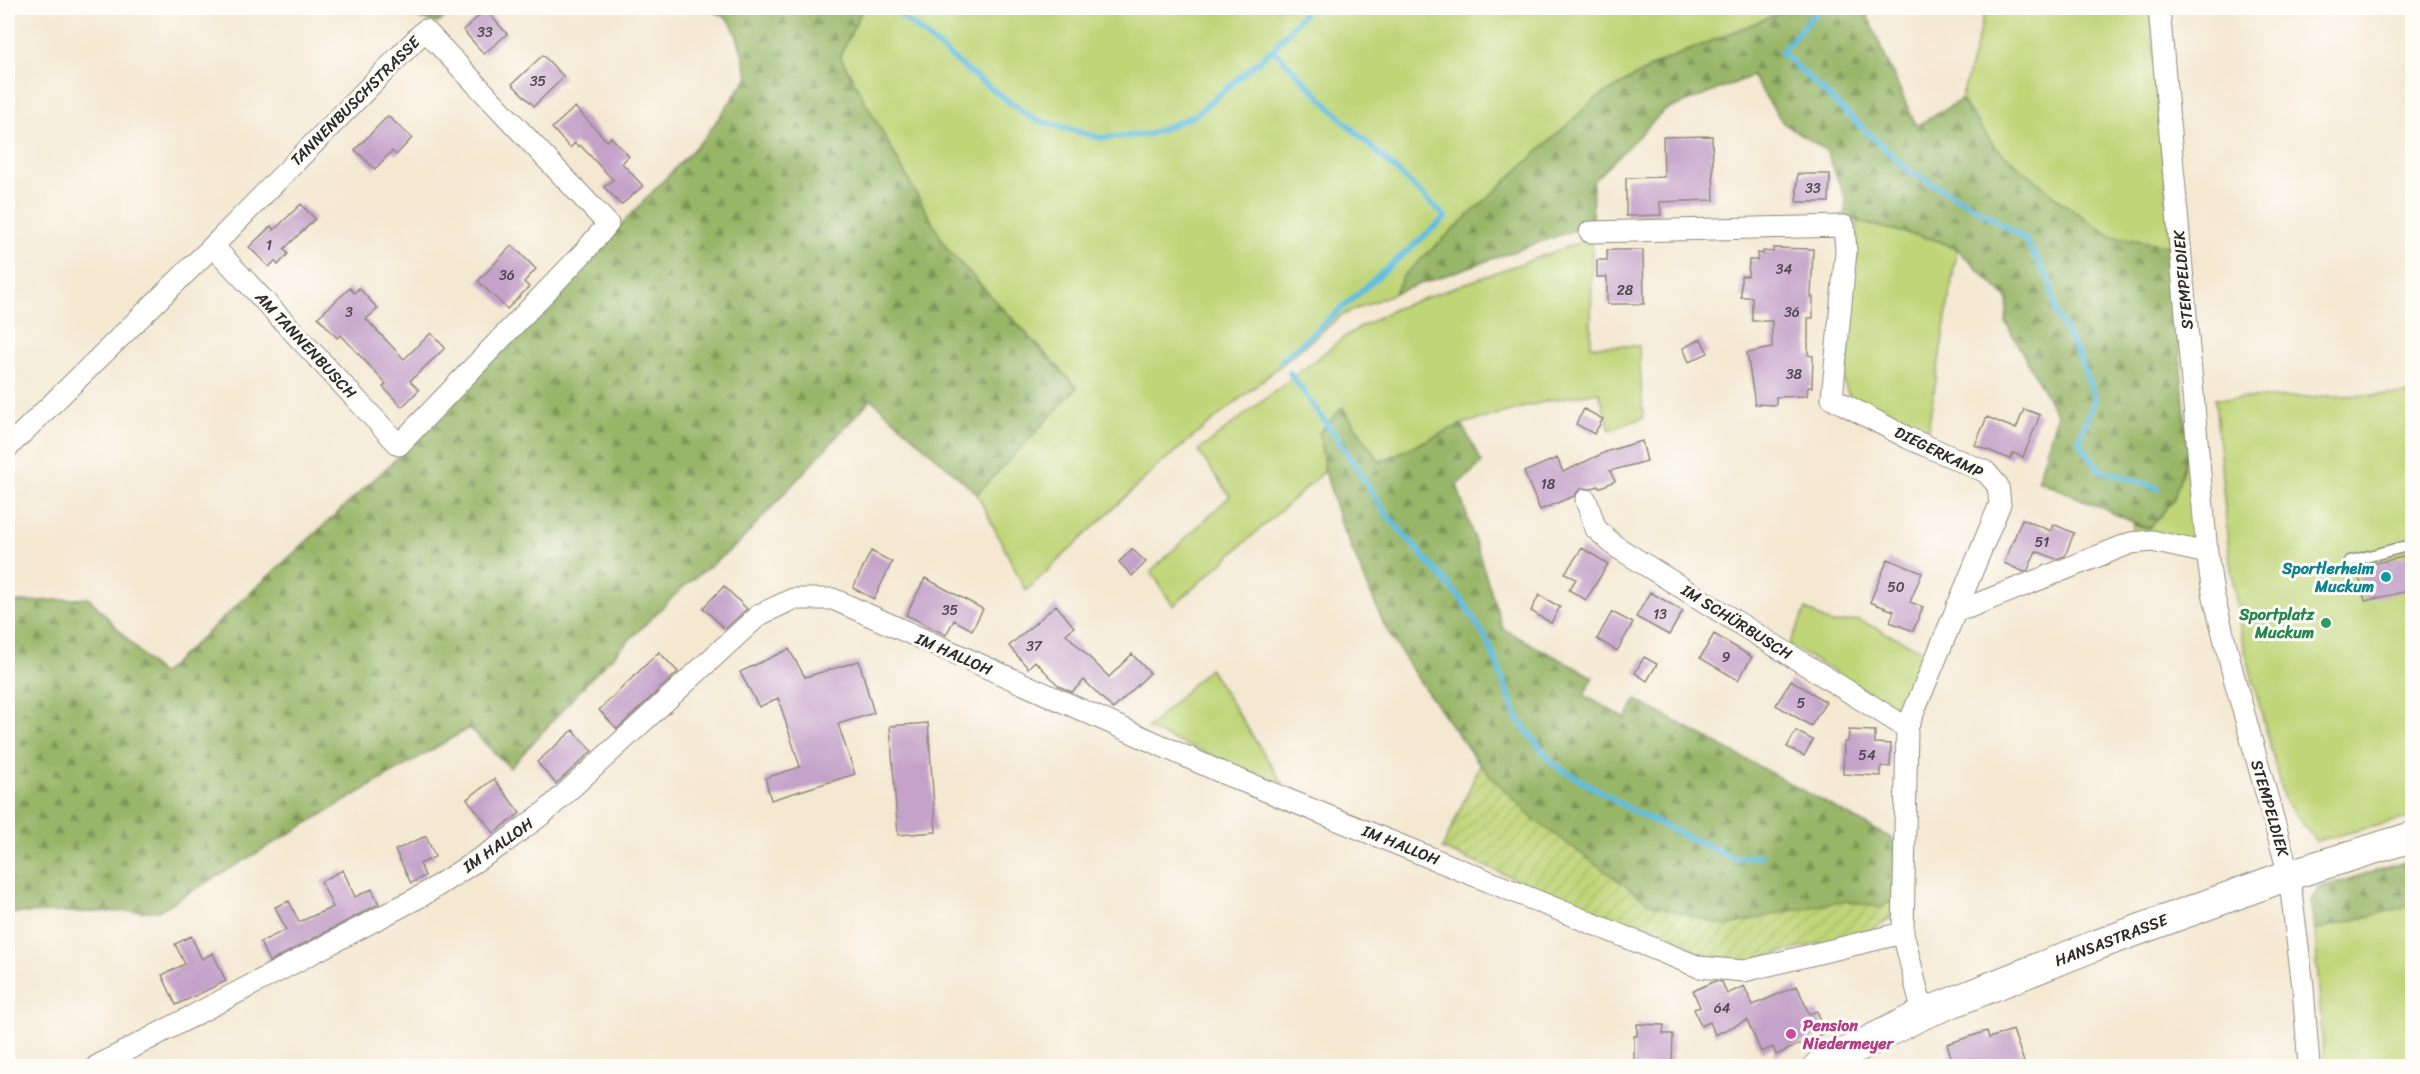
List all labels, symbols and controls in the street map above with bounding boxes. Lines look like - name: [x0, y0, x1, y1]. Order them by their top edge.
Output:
- house number: 33: [477, 20, 493, 45]
- street label: TANNENBUSCHSTRASSE: [283, 28, 428, 173]
- house number: 35: [530, 69, 547, 94]
- house number: 33: [1805, 176, 1821, 201]
- street label: STEMPELDIEK: [2164, 228, 2202, 331]
- house number: 1: [266, 233, 272, 258]
- house number: 34: [1776, 257, 1792, 282]
- house number: 36: [499, 263, 515, 288]
- house number: 28: [1617, 278, 1634, 303]
- street label: AM TANNENBUSCH: [247, 283, 364, 406]
- house number: 3: [345, 300, 353, 325]
- house number: 36: [1784, 300, 1800, 325]
- house number: 38: [1786, 362, 1803, 387]
- street label: DIEGERKAMP: [1889, 418, 1989, 486]
- house number: 18: [1541, 472, 1556, 497]
- house number: 51: [2035, 530, 2049, 555]
- place label: Sportlerheim Muckum: [2281, 554, 2375, 601]
- marker: Sportlerheim Muckum: [2379, 570, 2393, 584]
- house number: 50: [1887, 575, 1905, 600]
- street label: IM SCHÜRBUSCH: [1675, 576, 1799, 668]
- house number: 35: [942, 598, 959, 623]
- place label: Sportplatz Muckum: [2238, 600, 2315, 647]
- house number: 13: [1653, 602, 1667, 627]
- marker: Sportplatz Muckum: [2319, 616, 2333, 630]
- street label: IM HALLOH: [910, 624, 998, 684]
- house number: 37: [1026, 634, 1043, 659]
- house number: 9: [1722, 645, 1731, 670]
- house number: 5: [1797, 691, 1806, 716]
- house number: 54: [1858, 743, 1876, 768]
- street label: STEMPELDIEK: [2242, 756, 2298, 861]
- street label: IM HALLOH: [455, 809, 540, 881]
- street label: IM HALLOH: [1357, 816, 1445, 874]
- street label: HANSASTRASSE: [2050, 905, 2173, 975]
- house number: 64: [1714, 996, 1731, 1021]
- place label: Pension Niedermeyer: [1802, 1011, 1894, 1058]
- marker: Pension Niedermeyer: [1784, 1027, 1798, 1041]

